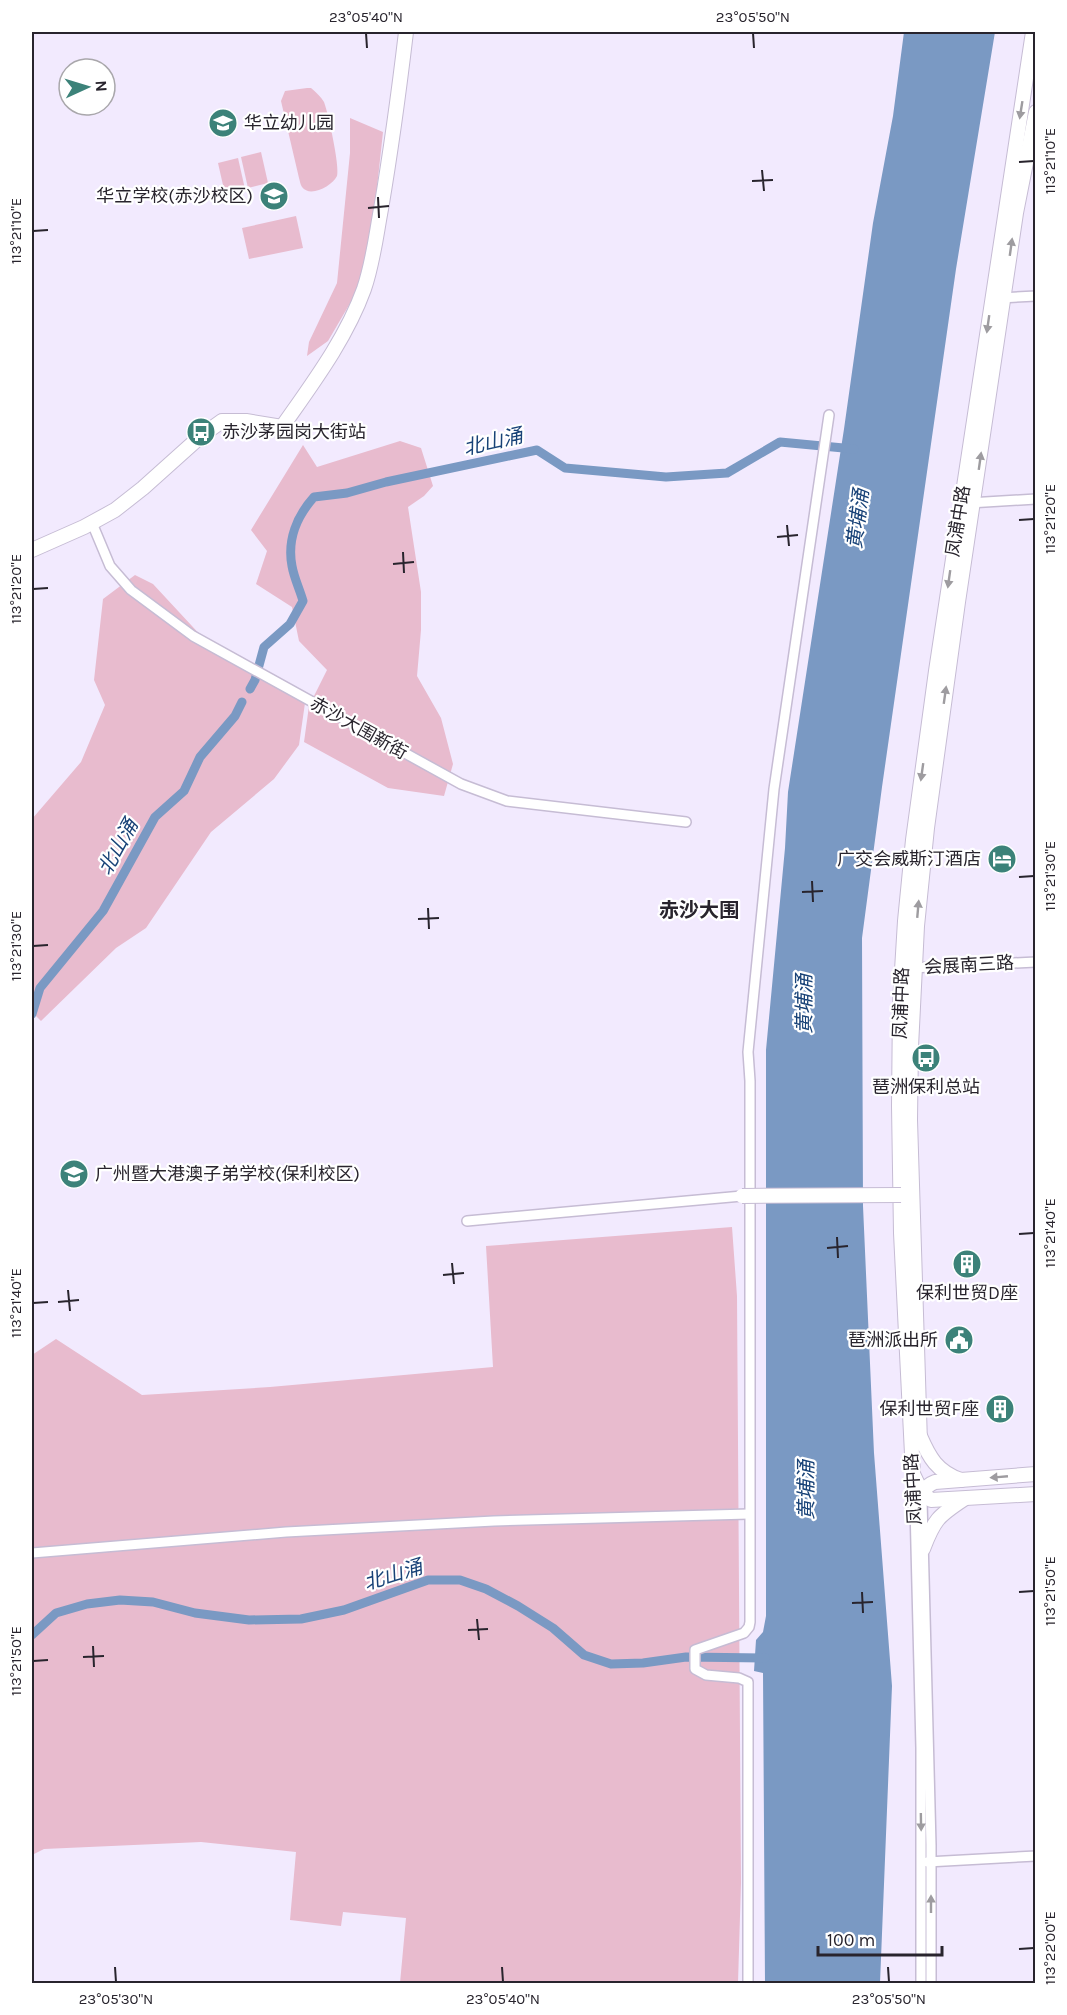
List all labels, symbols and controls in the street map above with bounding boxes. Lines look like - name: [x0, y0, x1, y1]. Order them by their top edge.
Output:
- text: 23°05'40"N: [329, 8, 403, 26]
- text: 23°05'50"N: [716, 8, 790, 26]
- north arrow: [57, 57, 117, 117]
- text: N: [92, 80, 111, 92]
- one-way arrow: [1017, 101, 1026, 120]
- school or university icon: 华立幼儿园: [207, 107, 239, 139]
- place label: 华立幼儿园: [244, 112, 334, 134]
- text: 113°21'10"E: [1041, 128, 1059, 194]
- school or university icon: 华立学校(赤沙校区): [258, 180, 290, 212]
- place label: 华立学校(赤沙校区): [96, 185, 253, 207]
- text: 113°21'10"E: [7, 198, 25, 264]
- one-way arrow: [1007, 237, 1016, 256]
- one-way arrow: [984, 314, 993, 333]
- bus stop icon: 赤沙茅园岗大街站: [185, 416, 217, 448]
- place label: 赤沙茅园岗大街站: [222, 421, 366, 443]
- water label: 北山涌: [461, 424, 527, 460]
- one-way arrow: [975, 451, 984, 470]
- street label: 凤浦中路: [942, 484, 974, 558]
- text: 113°21'20"E: [1041, 484, 1059, 554]
- water label: 黄埔涌: [843, 486, 873, 550]
- text: 113°21'20"E: [7, 554, 25, 624]
- one-way arrow: [945, 569, 954, 588]
- one-way arrow: [941, 686, 950, 705]
- street label: 赤沙大围新街: [306, 692, 412, 764]
- one-way arrow: [917, 762, 926, 781]
- water label: 北山涌: [93, 813, 144, 879]
- text: 113°21'30"E: [1041, 841, 1059, 911]
- hotel icon: 广交会威斯汀酒店: [986, 843, 1018, 875]
- place label: 广交会威斯汀酒店: [837, 848, 981, 870]
- district label: 赤沙大围: [659, 899, 739, 922]
- one-way arrow: [913, 900, 923, 919]
- text: 113°21'30"E: [7, 911, 25, 981]
- street label: 会展南三路: [923, 952, 1015, 978]
- street label: 凤浦中路: [889, 967, 913, 1039]
- water label: 黄埔涌: [793, 972, 816, 1034]
- bus stop icon: 琶洲保利总站: [910, 1042, 942, 1074]
- place label: 琶洲保利总站: [872, 1076, 980, 1098]
- school or university icon: 广州暨大港澳子弟学校(保利校区): [58, 1158, 90, 1190]
- place label: 广州暨大港澳子弟学校(保利校区): [95, 1163, 360, 1185]
- text: 113°21'40"E: [1041, 1198, 1059, 1268]
- building icon: 保利世贸D座: [951, 1248, 983, 1280]
- text: 113°21'40"E: [7, 1268, 25, 1338]
- place label: 保利世贸D座: [916, 1282, 1018, 1304]
- public building icon: 琶洲派出所: [943, 1324, 975, 1356]
- place label: 琶洲派出所: [848, 1329, 938, 1351]
- building icon: 保利世贸F座: [984, 1393, 1016, 1425]
- place label: 保利世贸F座: [880, 1398, 979, 1420]
- street label: 凤浦中路: [900, 1452, 926, 1526]
- water label: 黄埔涌: [795, 1458, 818, 1520]
- one-way arrow: [989, 1472, 1008, 1482]
- water label: 北山涌: [361, 1555, 427, 1595]
- text: 113°21'50"E: [1041, 1556, 1059, 1626]
- text: 113°21'50"E: [7, 1626, 25, 1696]
- one-way arrow: [916, 1812, 926, 1831]
- one-way arrow: [926, 1895, 936, 1914]
- text: 113°22'00"E: [1041, 1911, 1059, 1985]
- scale bar: [818, 1919, 942, 1957]
- text: 100 m: [827, 1929, 875, 1951]
- text: 23°05'30"N: [79, 1990, 153, 2008]
- text: 23°05'40"N: [466, 1990, 540, 2008]
- text: 23°05'50"N: [852, 1990, 926, 2008]

